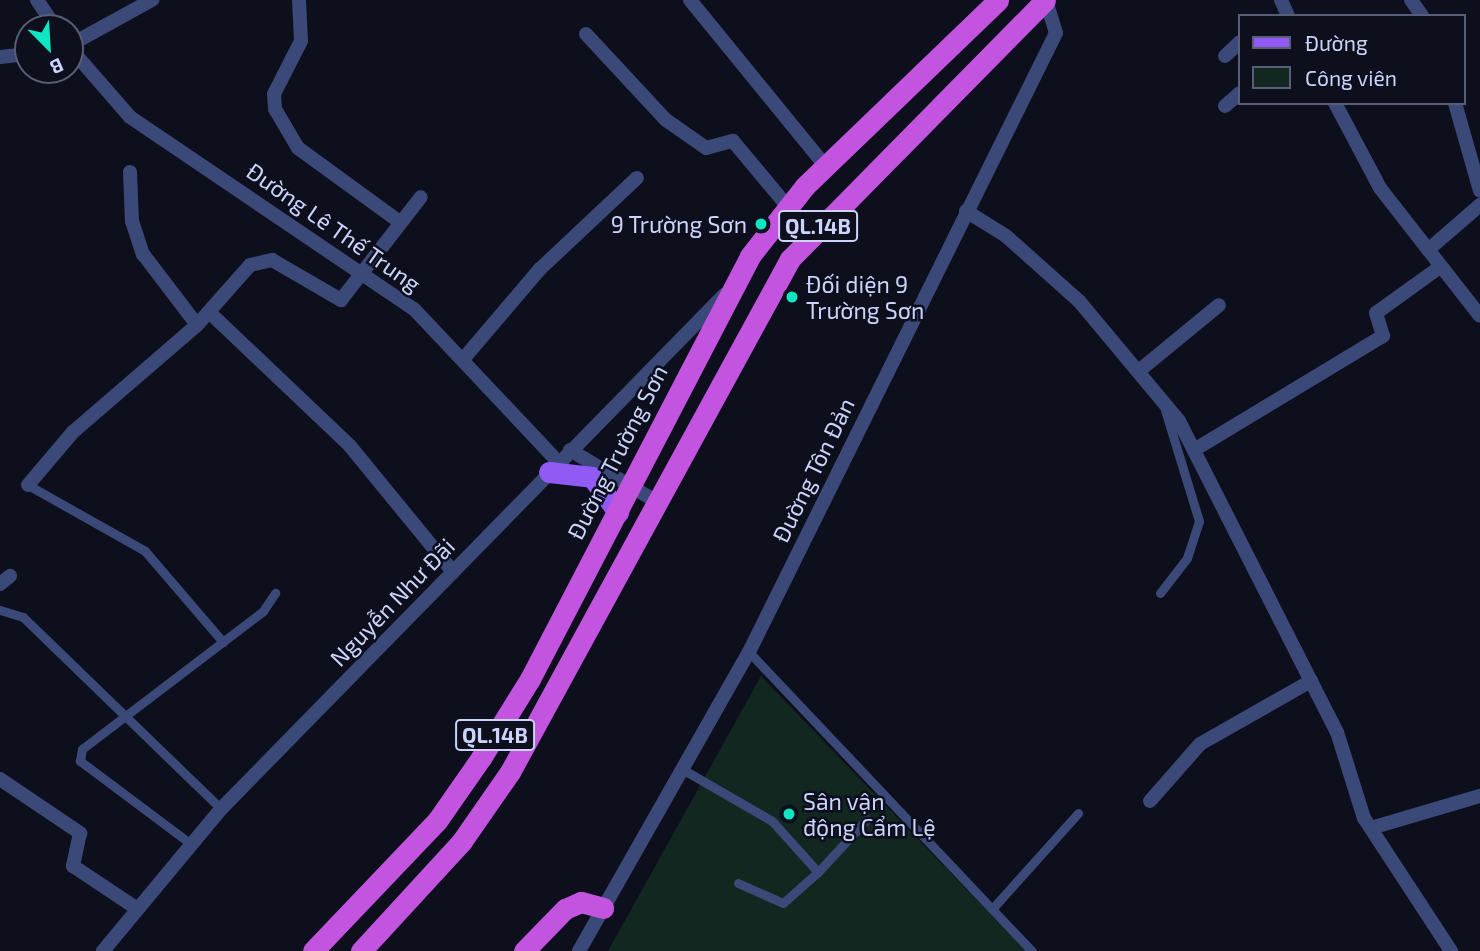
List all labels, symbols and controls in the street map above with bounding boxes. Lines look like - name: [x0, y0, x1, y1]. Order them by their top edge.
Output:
- north arrow: [14, 14, 84, 84]
- legend: [1238, 14, 1466, 105]
- text: Đường: [1305, 30, 1368, 55]
- text: B: [47, 54, 67, 80]
- text: Công viên: [1305, 65, 1397, 90]
- street label: Đường Lê Thế Trung: [241, 156, 427, 298]
- road number: QL.14B: [778, 208, 858, 244]
- place label: 9 Trường Sơn: [610, 210, 747, 238]
- marker: 9 Trường Sơn: [753, 216, 769, 232]
- place label: Đối diện 9 Trường Sơn: [806, 270, 924, 324]
- marker: Đối diện 9 Trường Sơn: [784, 289, 800, 305]
- street label: Đường Trường Sơn: [561, 360, 673, 544]
- street label: Đường Tôn Đản: [766, 393, 860, 547]
- street label: Nguyễn Như Đãi: [324, 532, 460, 672]
- road number: QL.14B: [455, 718, 535, 752]
- place label: Sân vận động Cẩm Lệ: [803, 787, 936, 841]
- marker: Sân vận động Cẩm Lệ: [781, 806, 797, 822]

